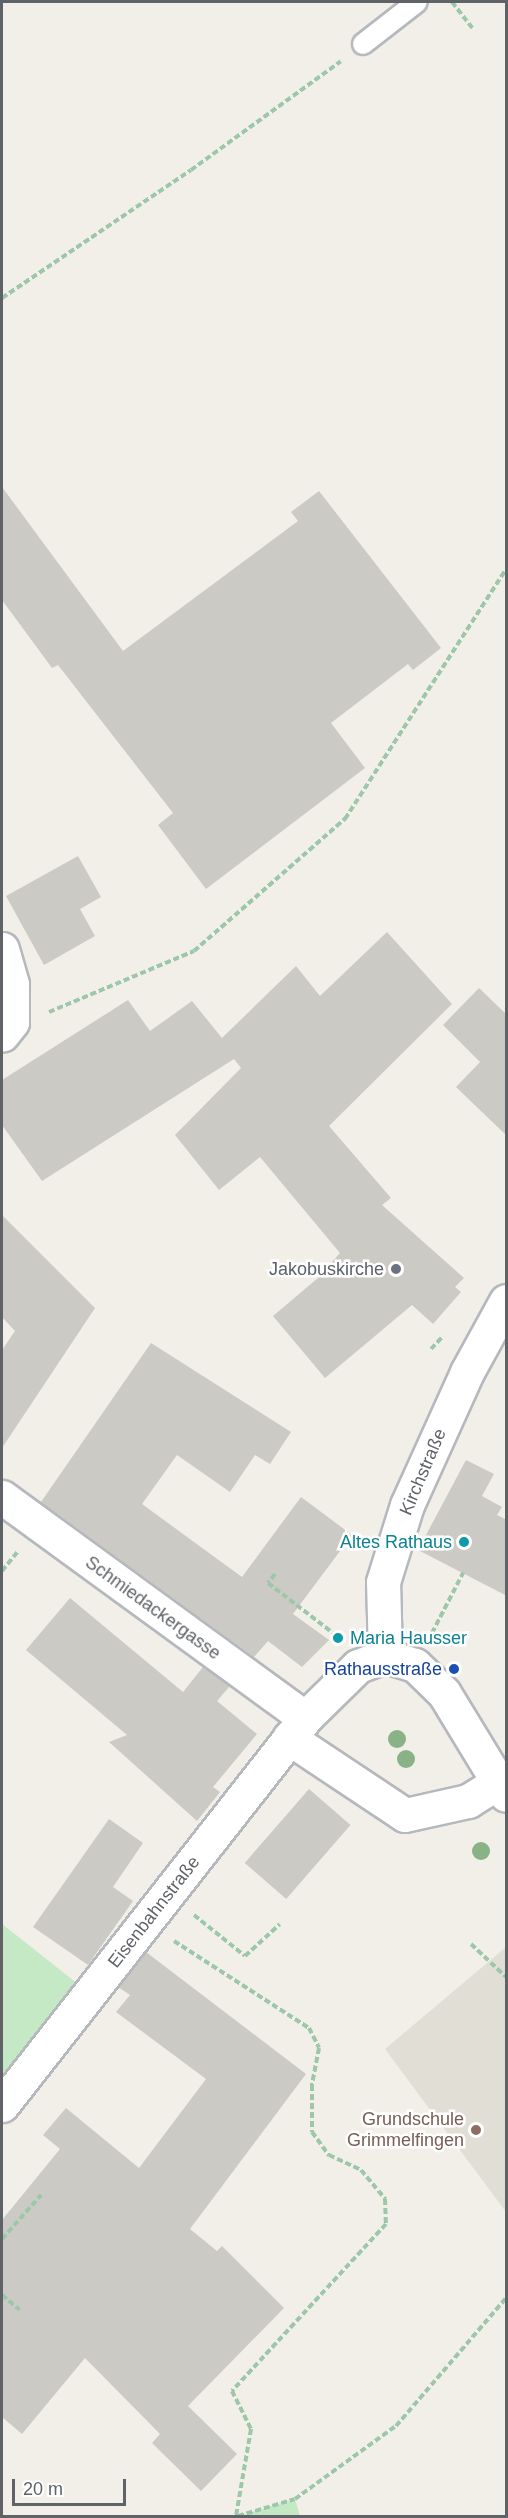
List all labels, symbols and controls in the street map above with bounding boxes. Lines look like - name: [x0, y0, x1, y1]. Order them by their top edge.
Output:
- place label: Jakobuskirche: [269, 1258, 384, 1280]
- marker: Jakobuskirche: [389, 1262, 403, 1276]
- street label: Kirchstraße: [395, 1425, 451, 1519]
- place label: Altes Rathaus: [340, 1531, 452, 1553]
- marker: Altes Rathaus: [457, 1535, 471, 1549]
- street label: Schmiedackergasse: [81, 1552, 225, 1664]
- place label: Maria Hausser: [350, 1627, 467, 1649]
- marker: Maria Hausser: [331, 1631, 345, 1645]
- place label: Rathausstraße: [324, 1658, 442, 1680]
- marker: Rathausstraße: [447, 1662, 461, 1676]
- street label: Eisenbahnstraße: [104, 1852, 204, 1972]
- place label: Grundschule Grimmelfingen: [347, 2109, 464, 2152]
- marker: Grundschule Grimmelfingen: [469, 2123, 483, 2137]
- scale bar: [15, 2467, 129, 2505]
- text: 20 m: [23, 2479, 63, 2499]

